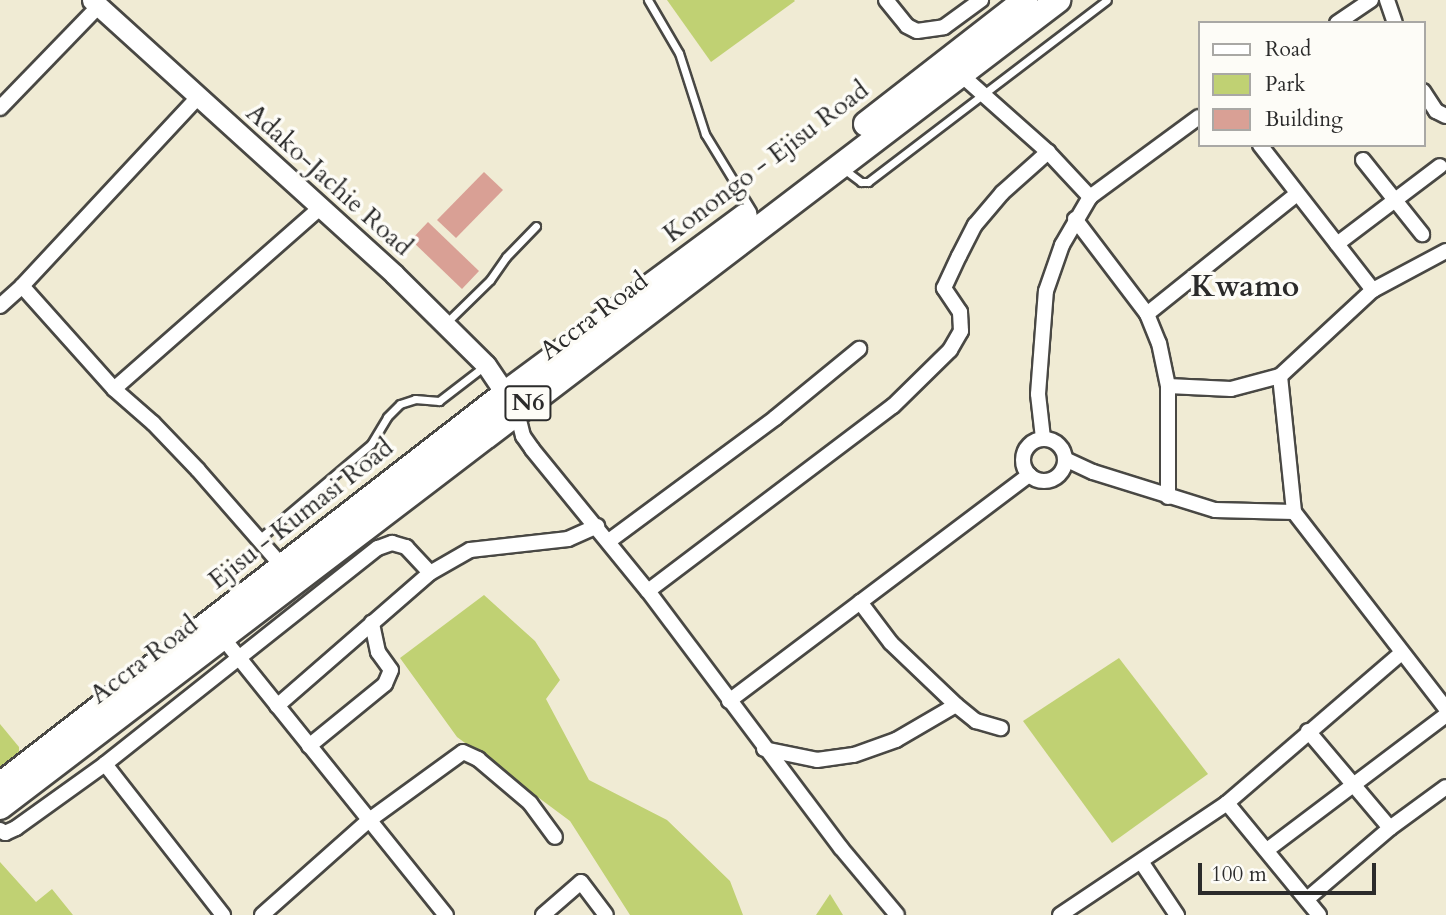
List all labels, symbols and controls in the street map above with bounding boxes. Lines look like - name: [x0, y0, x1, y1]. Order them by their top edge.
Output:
- legend: [1198, 21, 1425, 147]
- text: Road: [1265, 35, 1311, 64]
- text: Park: [1265, 70, 1305, 99]
- street label: Konongo - Ejisu Road: [657, 75, 875, 249]
- street label: Adako-Jachie Road: [240, 97, 418, 263]
- text: Building: [1265, 105, 1343, 134]
- street label: Accra Road: [534, 265, 654, 367]
- district label: Kwamo: [1191, 269, 1299, 305]
- road number: N6: [504, 382, 552, 424]
- street label: Ejisu - Kumasi Road: [202, 432, 400, 596]
- street label: Accra Road: [84, 609, 204, 711]
- scale bar: [1201, 848, 1380, 892]
- text: 100 m: [1211, 860, 1267, 889]

